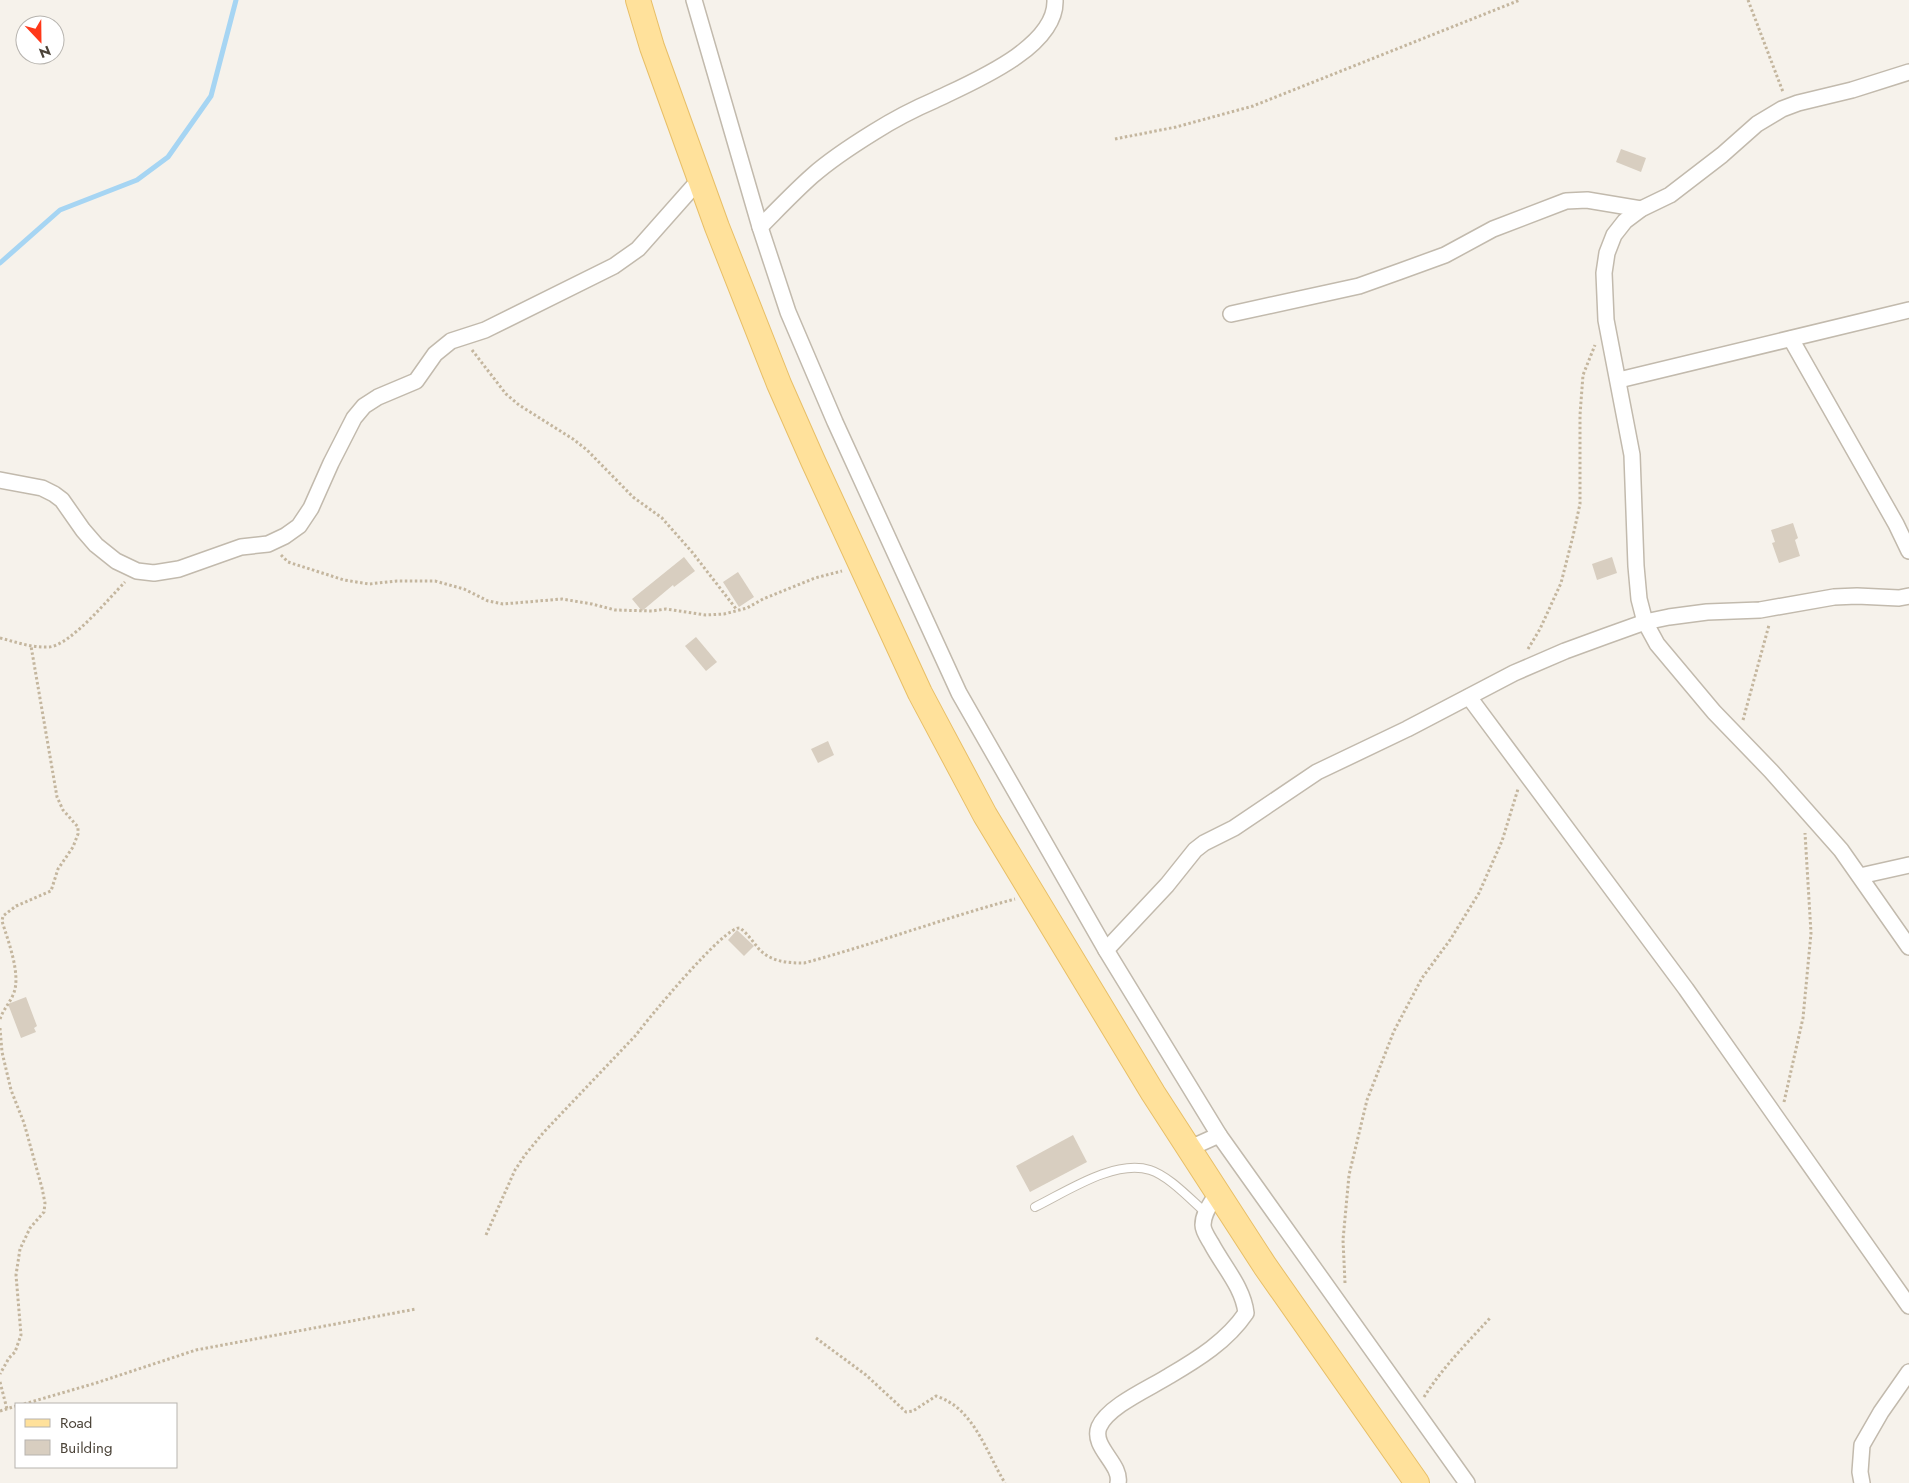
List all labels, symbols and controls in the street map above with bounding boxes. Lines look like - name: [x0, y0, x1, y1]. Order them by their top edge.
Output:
- north arrow: [15, 15, 65, 65]
- text: N: [36, 41, 54, 63]
- legend: [15, 1403, 178, 1468]
- text: Road: [60, 1412, 92, 1434]
- text: Building: [60, 1437, 112, 1459]

